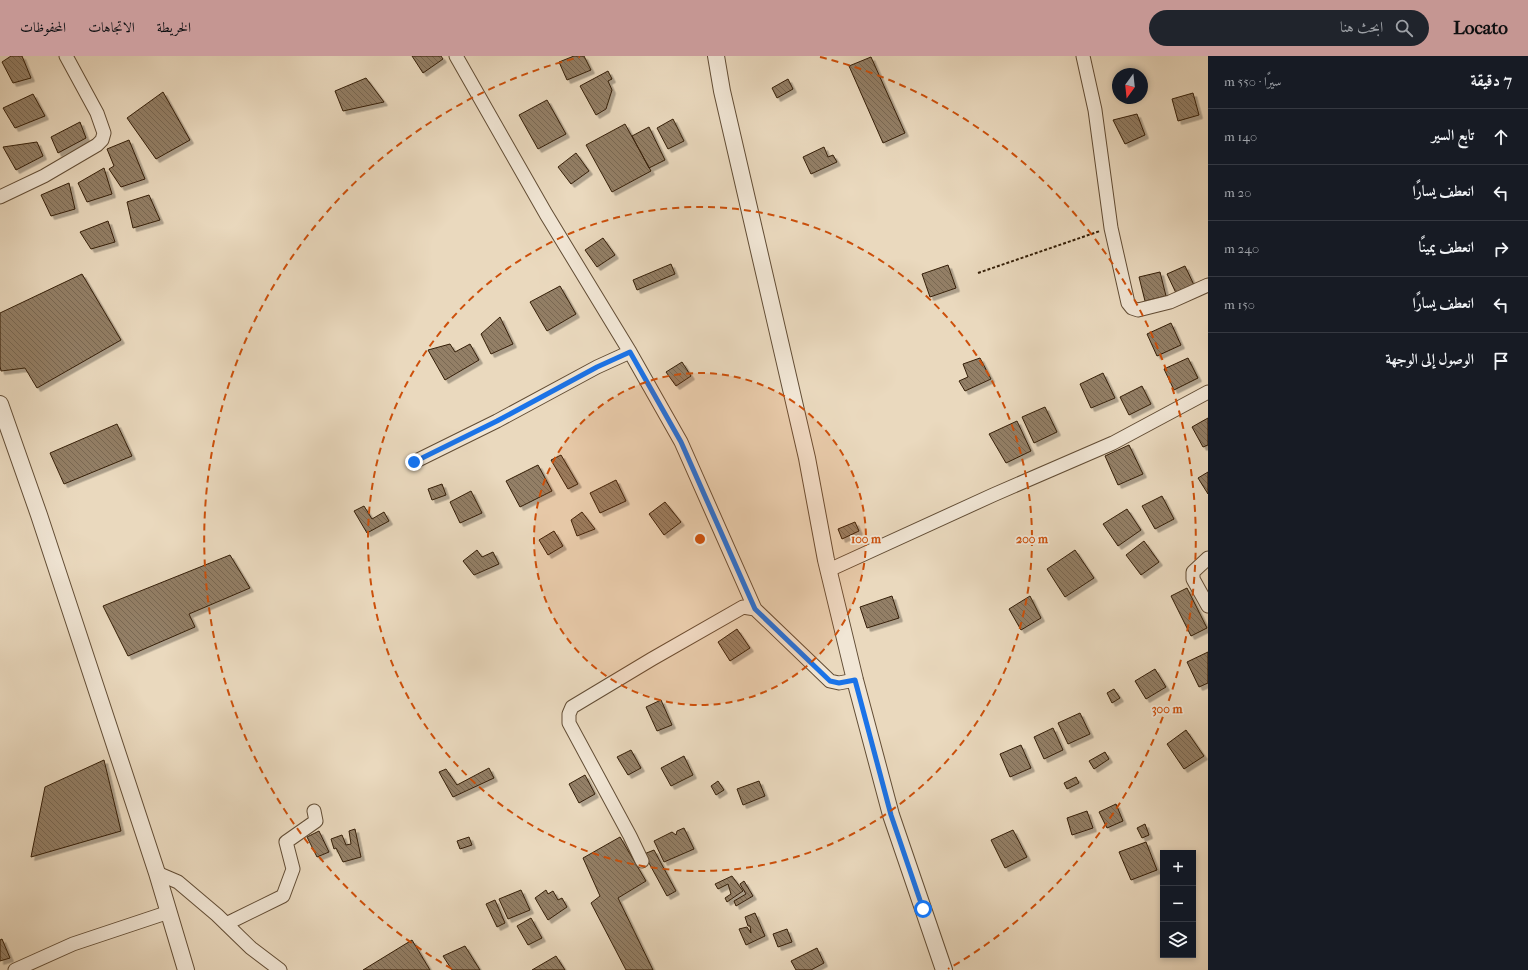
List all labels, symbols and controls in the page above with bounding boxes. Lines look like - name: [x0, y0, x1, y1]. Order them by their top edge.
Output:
- search box: [1149, 10, 1429, 46]
- icon: search: [1393, 17, 1415, 39]
- text: Locato: [1453, 17, 1508, 39]
- text: ابحث هنا: [1340, 18, 1383, 36]
- text: المحفوظات: [20, 19, 66, 36]
- text: الاتجاهات: [88, 19, 135, 36]
- text: الخريطة: [157, 19, 191, 36]
- north arrow: [1112, 68, 1148, 104]
- text: 7 دقيقة: [1470, 70, 1512, 90]
- text: سيرًا · 550 m: [1224, 74, 1281, 89]
- text: تابع السير: [1432, 126, 1474, 144]
- icon: ahead: [1490, 126, 1512, 148]
- text: 140 m: [1224, 129, 1257, 144]
- text: انعطف يسارًا: [1413, 182, 1474, 200]
- icon: left: [1490, 182, 1512, 204]
- text: 20 m: [1224, 185, 1251, 200]
- text: انعطف يمينًا: [1419, 238, 1474, 256]
- icon: right: [1490, 238, 1512, 260]
- text: 240 m: [1224, 241, 1259, 256]
- text: انعطف يسارًا: [1413, 294, 1474, 312]
- icon: left: [1490, 294, 1512, 316]
- text: 150 m: [1224, 297, 1255, 312]
- text: الوصول إلى الوجهة: [1385, 350, 1474, 368]
- icon: arrive: [1490, 350, 1512, 372]
- route end: [405, 453, 423, 471]
- centre of rings: [693, 532, 707, 546]
- text: 100 m: [851, 532, 882, 546]
- text: 200 m: [1016, 532, 1049, 546]
- text: 300 m: [1152, 702, 1183, 717]
- map controls: [1160, 850, 1196, 958]
- button: +: [1160, 850, 1196, 886]
- button: −: [1160, 886, 1196, 922]
- route start: [914, 900, 932, 918]
- button: layers: [1160, 922, 1196, 958]

